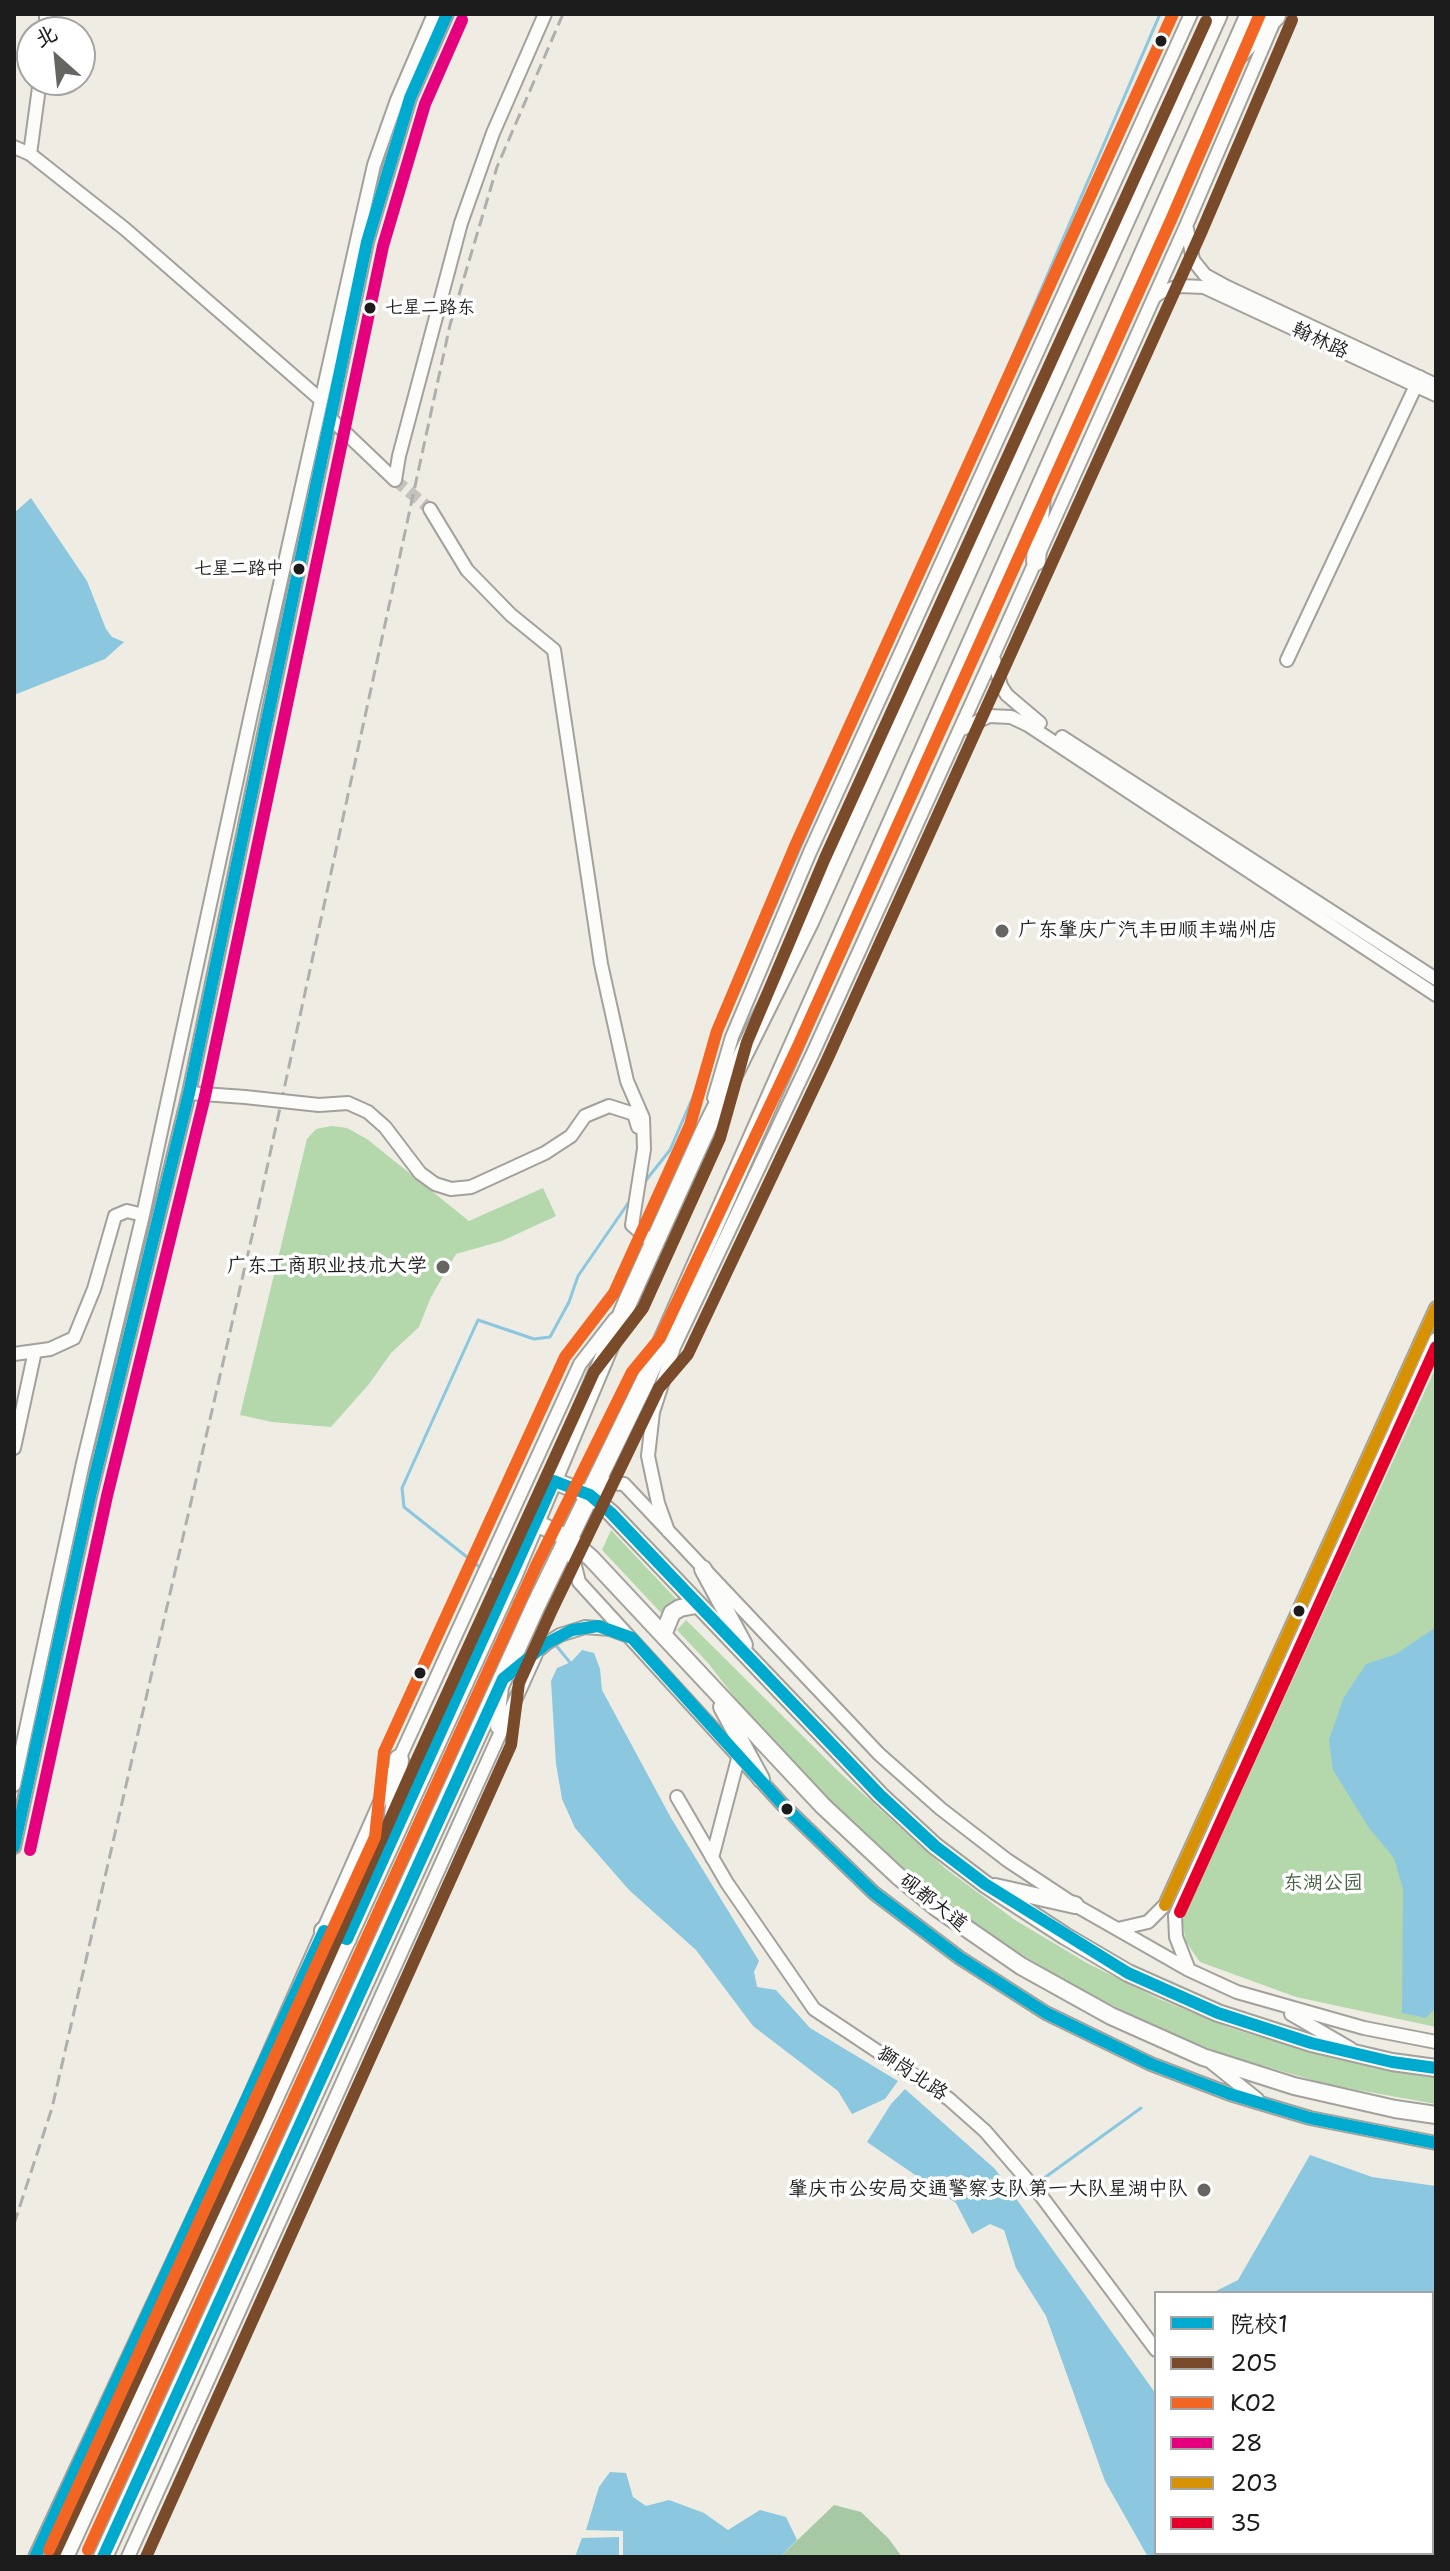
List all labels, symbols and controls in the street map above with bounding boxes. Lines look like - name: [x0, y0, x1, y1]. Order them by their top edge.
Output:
- north arrow: [16, 16, 96, 96]
- text: 北: [29, 18, 62, 54]
- unlabelled marker: [1153, 33, 1169, 49]
- place label: 七星二路东: [385, 297, 475, 319]
- marker: 七星二路东: [362, 300, 378, 316]
- street label: 翰林路: [1288, 317, 1352, 365]
- place label: 七星二路中: [194, 558, 284, 580]
- marker: 七星二路中: [291, 561, 307, 577]
- place label: 广东肇庆广汽丰田顺丰端州店: [1018, 919, 1278, 943]
- marker: 广东肇庆广汽丰田顺丰端州店: [993, 922, 1011, 940]
- place label: 广东工商职业技术大学: [227, 1255, 427, 1279]
- marker: 广东工商职业技术大学: [434, 1258, 452, 1276]
- unlabelled marker: [1291, 1603, 1307, 1619]
- unlabelled marker: [412, 1665, 428, 1681]
- unlabelled marker: [779, 1801, 795, 1817]
- street label: 砚都大道: [894, 1869, 972, 1937]
- park label: 东湖公园: [1283, 1872, 1363, 1896]
- street label: 獅岗北路: [872, 2042, 952, 2106]
- place label: 肇庆市公安局交通警察支队第一大队星湖中队: [788, 2178, 1188, 2202]
- marker: 肇庆市公安局交通警察支队第一大队星湖中队: [1195, 2181, 1213, 2199]
- legend: [1154, 2291, 1434, 2555]
- text: 院校1: [1230, 2308, 1288, 2340]
- text: 205: [1230, 2347, 1277, 2379]
- text: K02: [1230, 2387, 1277, 2419]
- text: 28: [1230, 2427, 1263, 2459]
- text: 203: [1230, 2467, 1278, 2499]
- text: 35: [1230, 2507, 1261, 2539]

